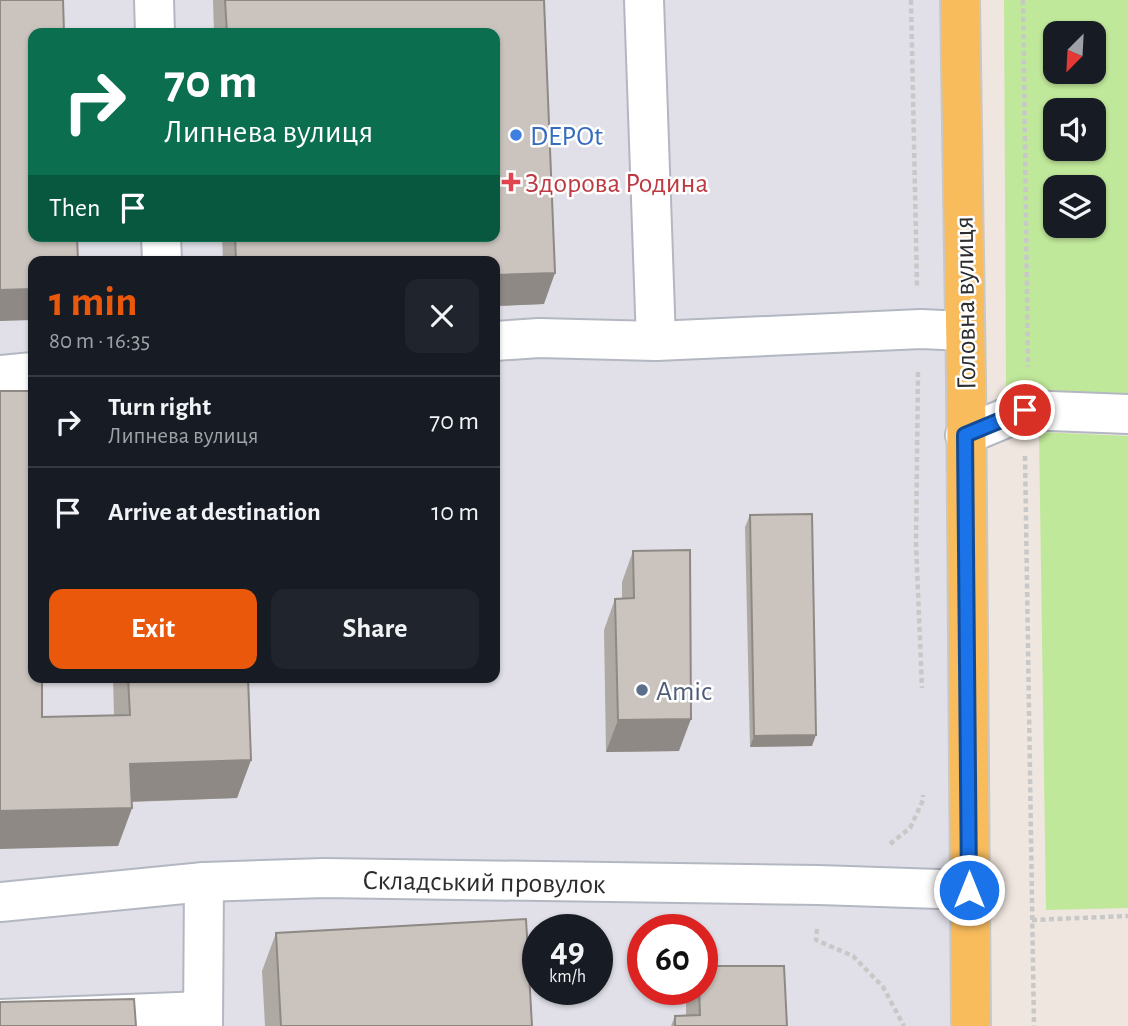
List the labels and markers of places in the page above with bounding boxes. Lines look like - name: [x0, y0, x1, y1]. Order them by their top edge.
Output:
- place label: DEPOt: [530, 123, 603, 151]
- marker: DEPOt: [508, 127, 524, 143]
- place label: Здорова Родина: [525, 170, 708, 198]
- marker: Здорова Родина: [503, 174, 519, 190]
- pin: [995, 380, 1055, 440]
- place label: Amic: [656, 678, 712, 706]
- marker: Amic: [634, 682, 650, 698]

